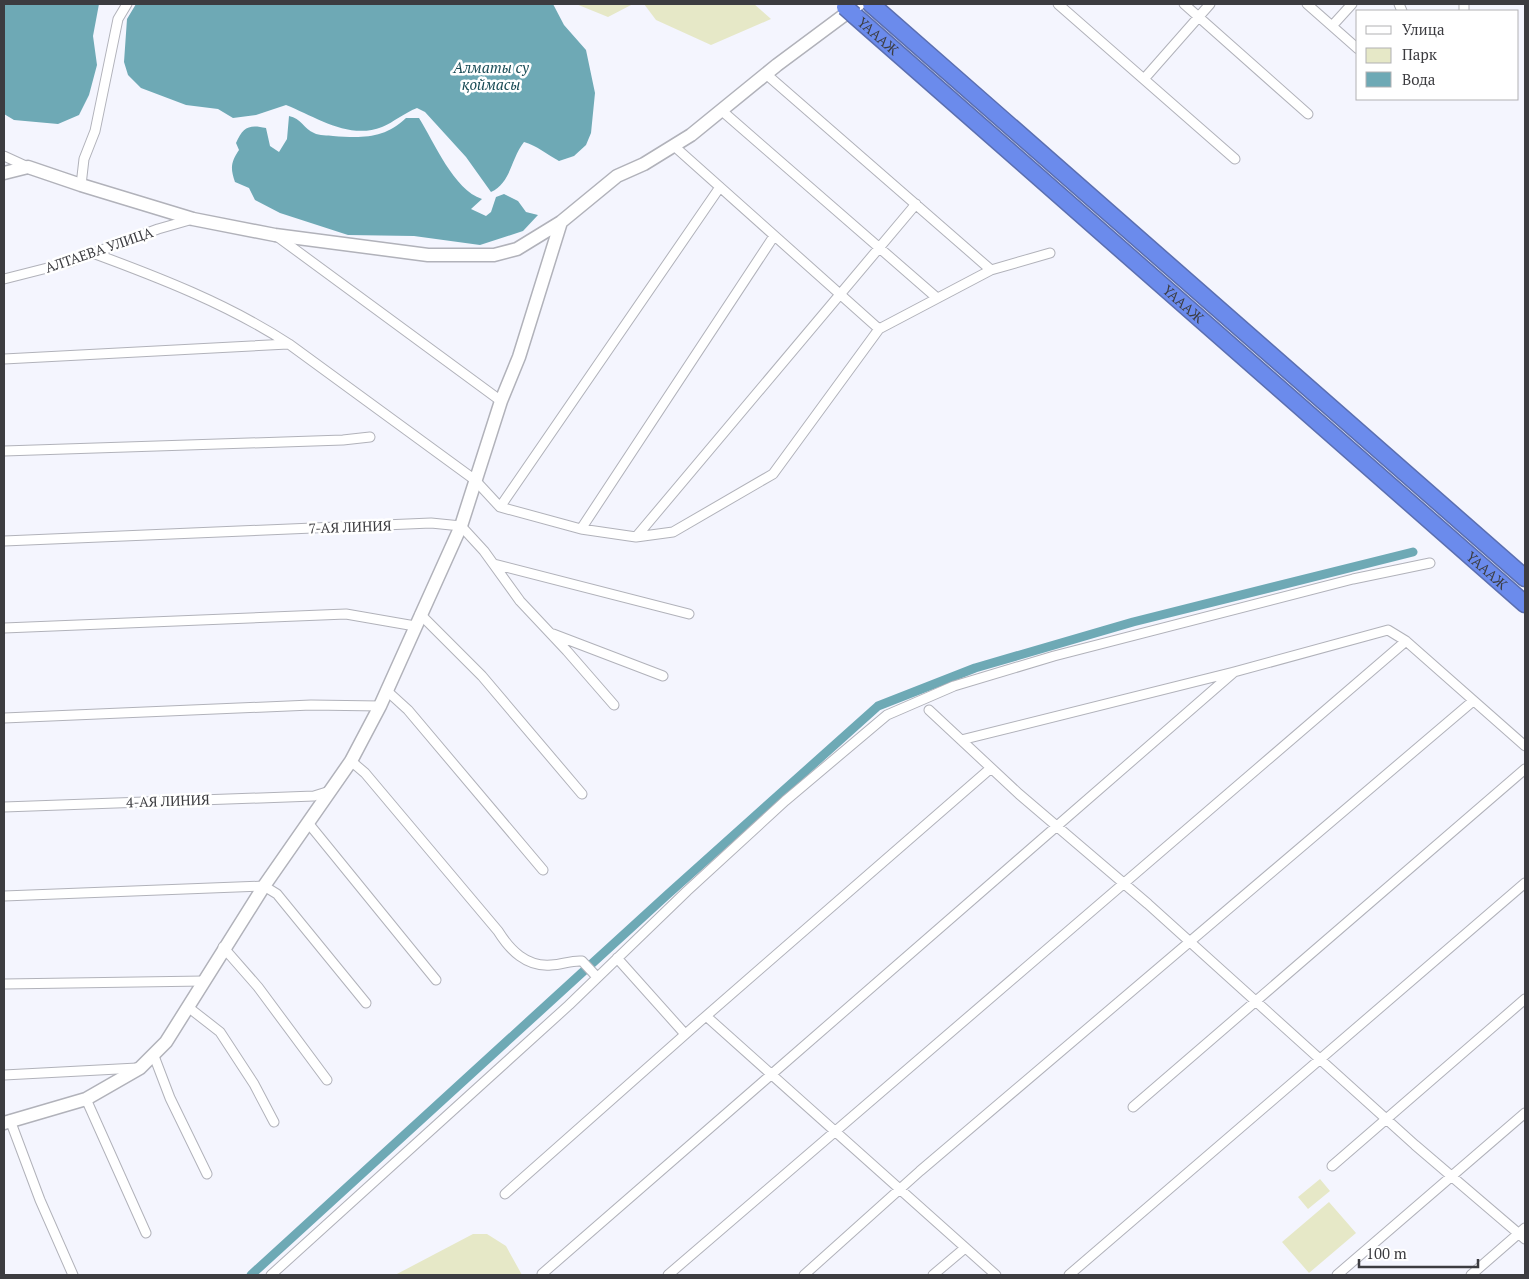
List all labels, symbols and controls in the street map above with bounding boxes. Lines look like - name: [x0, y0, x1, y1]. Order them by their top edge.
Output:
- legend: [1356, 10, 1519, 100]
- street label: ҮАААЖ: [854, 12, 904, 60]
- text: Улица: [1402, 19, 1445, 39]
- text: Парк: [1402, 44, 1438, 64]
- water label: Алматы су қоймасы: [452, 57, 530, 94]
- text: Вода: [1402, 69, 1436, 89]
- street label: АЛТАЕВА УЛИЦА: [42, 222, 156, 277]
- street label: ҮАААЖ: [1159, 280, 1209, 327]
- street label: 7-АЯ ЛИНИЯ: [308, 516, 392, 537]
- street label: ҮАААЖ: [1462, 547, 1512, 594]
- street label: 4-АЯ ЛИНИЯ: [126, 790, 210, 811]
- scale bar: [1359, 1236, 1478, 1268]
- text: 100 m: [1366, 1243, 1407, 1263]

